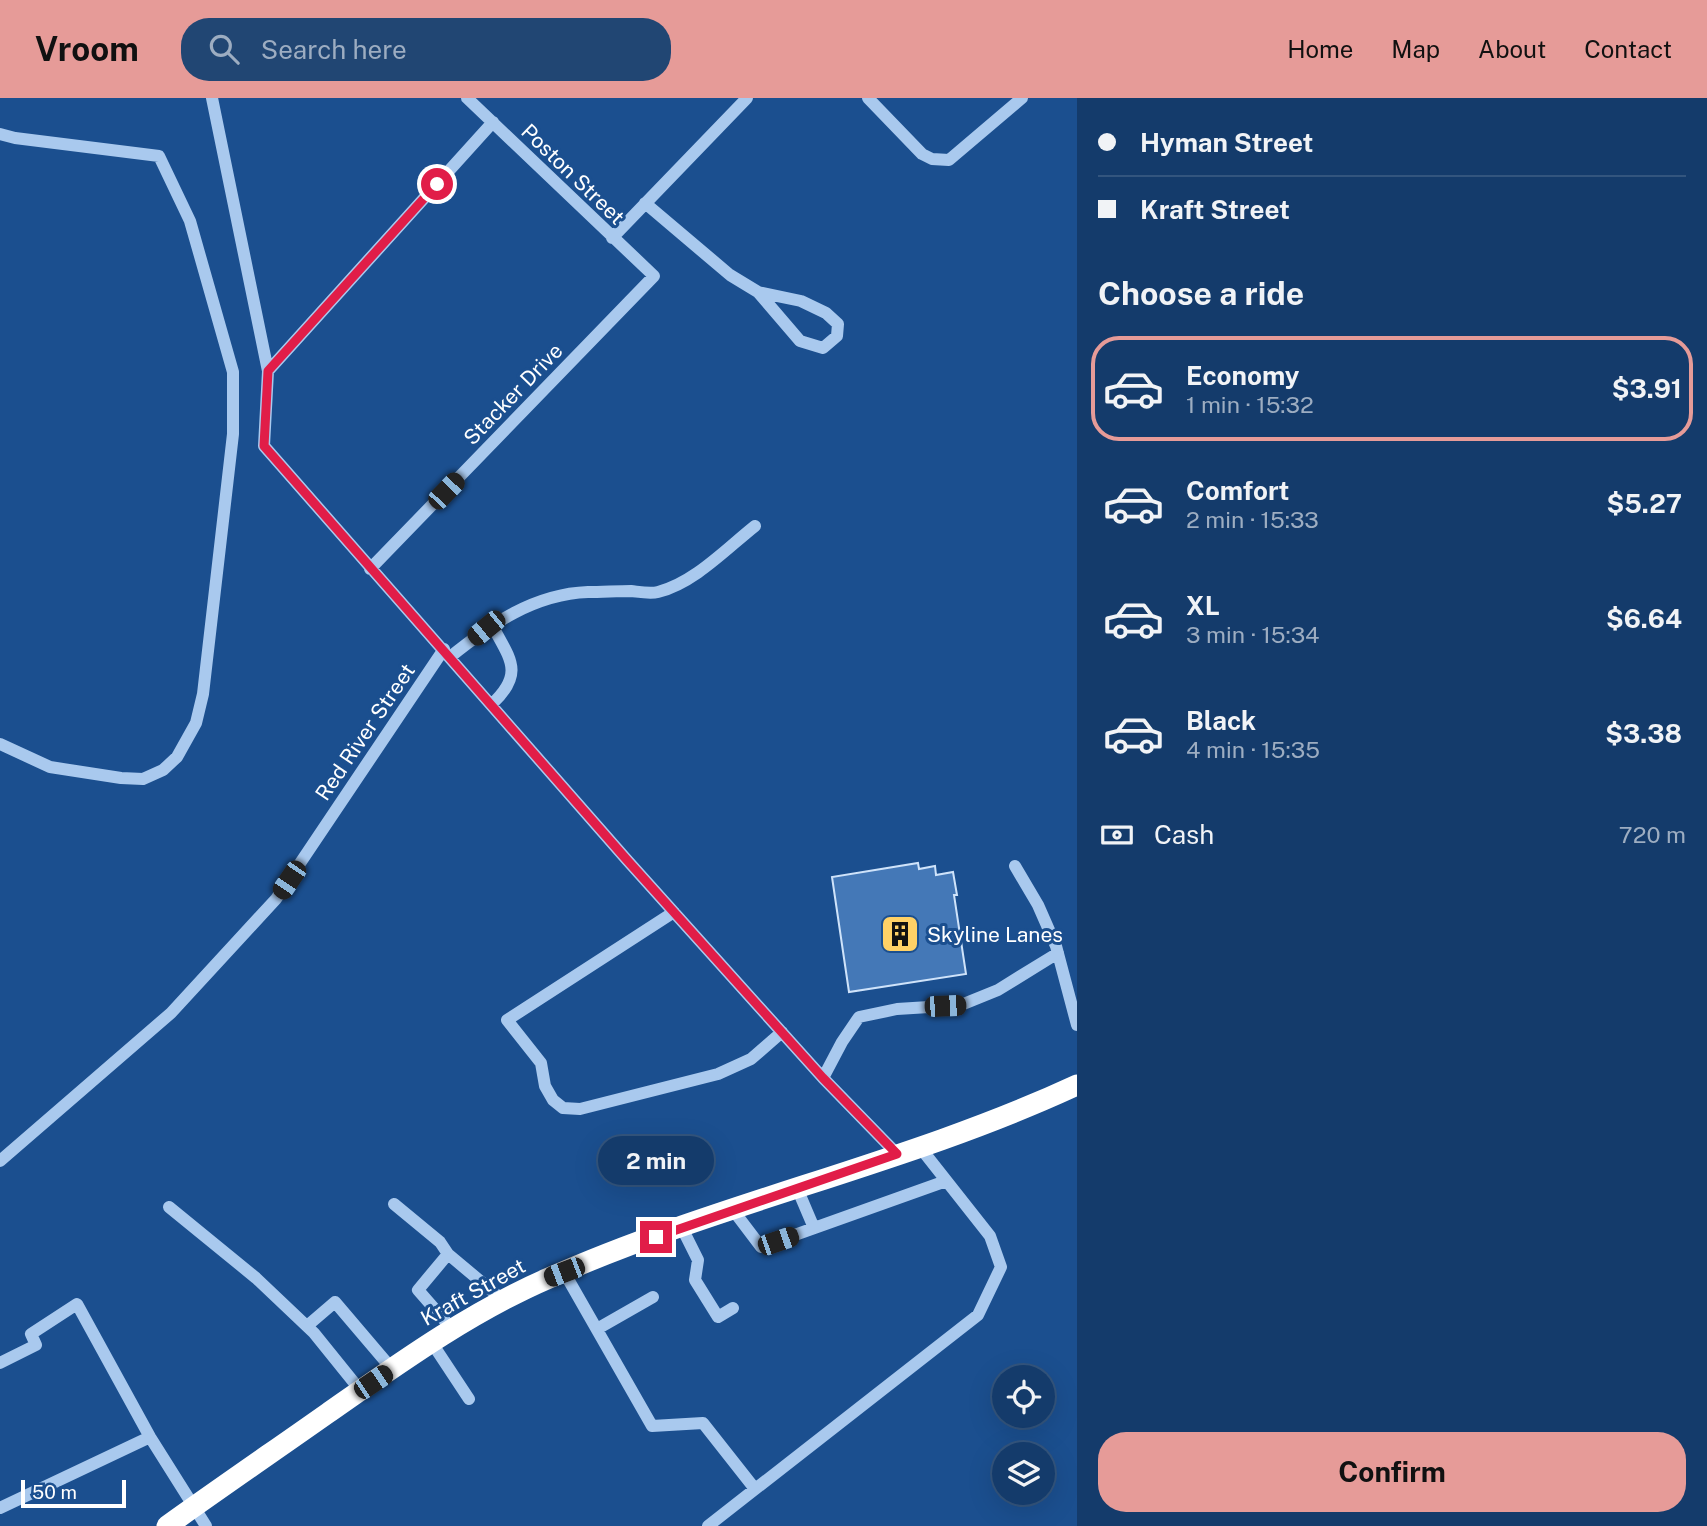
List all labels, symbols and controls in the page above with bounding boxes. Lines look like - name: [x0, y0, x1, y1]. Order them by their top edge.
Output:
- search box: [181, 18, 671, 81]
- text: Vroom: [35, 30, 139, 68]
- icon: search: [205, 30, 243, 68]
- text: Search here: [261, 34, 407, 65]
- text: Home: [1287, 35, 1353, 63]
- text: Map: [1391, 35, 1440, 63]
- text: About: [1478, 35, 1546, 63]
- text: Contact: [1584, 35, 1672, 63]
- street label: Poston Street: [516, 119, 630, 229]
- text: Hyman Street: [1140, 127, 1313, 158]
- route start: [421, 168, 453, 200]
- text: Kraft Street: [1140, 194, 1290, 225]
- text: Choose a ride: [1098, 275, 1304, 312]
- street label: Stacker Drive: [458, 338, 568, 450]
- icon: car: [1102, 357, 1165, 420]
- text: Economy: [1186, 360, 1299, 391]
- text: $3.91: [1612, 373, 1682, 404]
- text: 1 min · 15:32: [1186, 391, 1314, 418]
- car: [424, 469, 469, 513]
- icon: car: [1102, 472, 1165, 535]
- text: Comfort: [1186, 475, 1289, 506]
- text: $5.27: [1606, 488, 1682, 519]
- text: 2 min · 15:33: [1186, 506, 1319, 533]
- icon: car: [1102, 587, 1165, 650]
- text: XL: [1186, 590, 1220, 621]
- text: $6.64: [1606, 603, 1682, 634]
- car: [464, 607, 509, 649]
- text: 3 min · 15:34: [1186, 621, 1320, 648]
- street label: Red River Street: [310, 659, 420, 805]
- icon: car: [1102, 702, 1165, 765]
- text: Black: [1186, 705, 1256, 736]
- text: $3.38: [1605, 718, 1682, 749]
- text: 4 min · 15:35: [1186, 736, 1320, 763]
- icon: cash: [1098, 816, 1136, 854]
- text: Cash: [1154, 819, 1214, 850]
- text: 720 m: [1619, 821, 1686, 848]
- car: [269, 857, 310, 903]
- building icon: Skyline Lanes: [879, 913, 921, 955]
- place label: Skyline Lanes: [927, 922, 1063, 947]
- car: [924, 995, 967, 1017]
- callout: 2 min: [598, 1136, 714, 1184]
- text: 2 min: [626, 1147, 686, 1174]
- route end: [640, 1221, 672, 1253]
- car: [755, 1224, 802, 1258]
- street label: Kraft Street: [416, 1253, 530, 1331]
- car: [541, 1255, 588, 1289]
- car: [350, 1362, 397, 1402]
- map controls: [992, 1365, 1055, 1505]
- button: locate: [992, 1365, 1055, 1428]
- button: Confirm: [1098, 1432, 1686, 1512]
- button: layers: [992, 1442, 1055, 1505]
- scale bar: [21, 1477, 126, 1509]
- text: 50 m: [32, 1481, 77, 1503]

